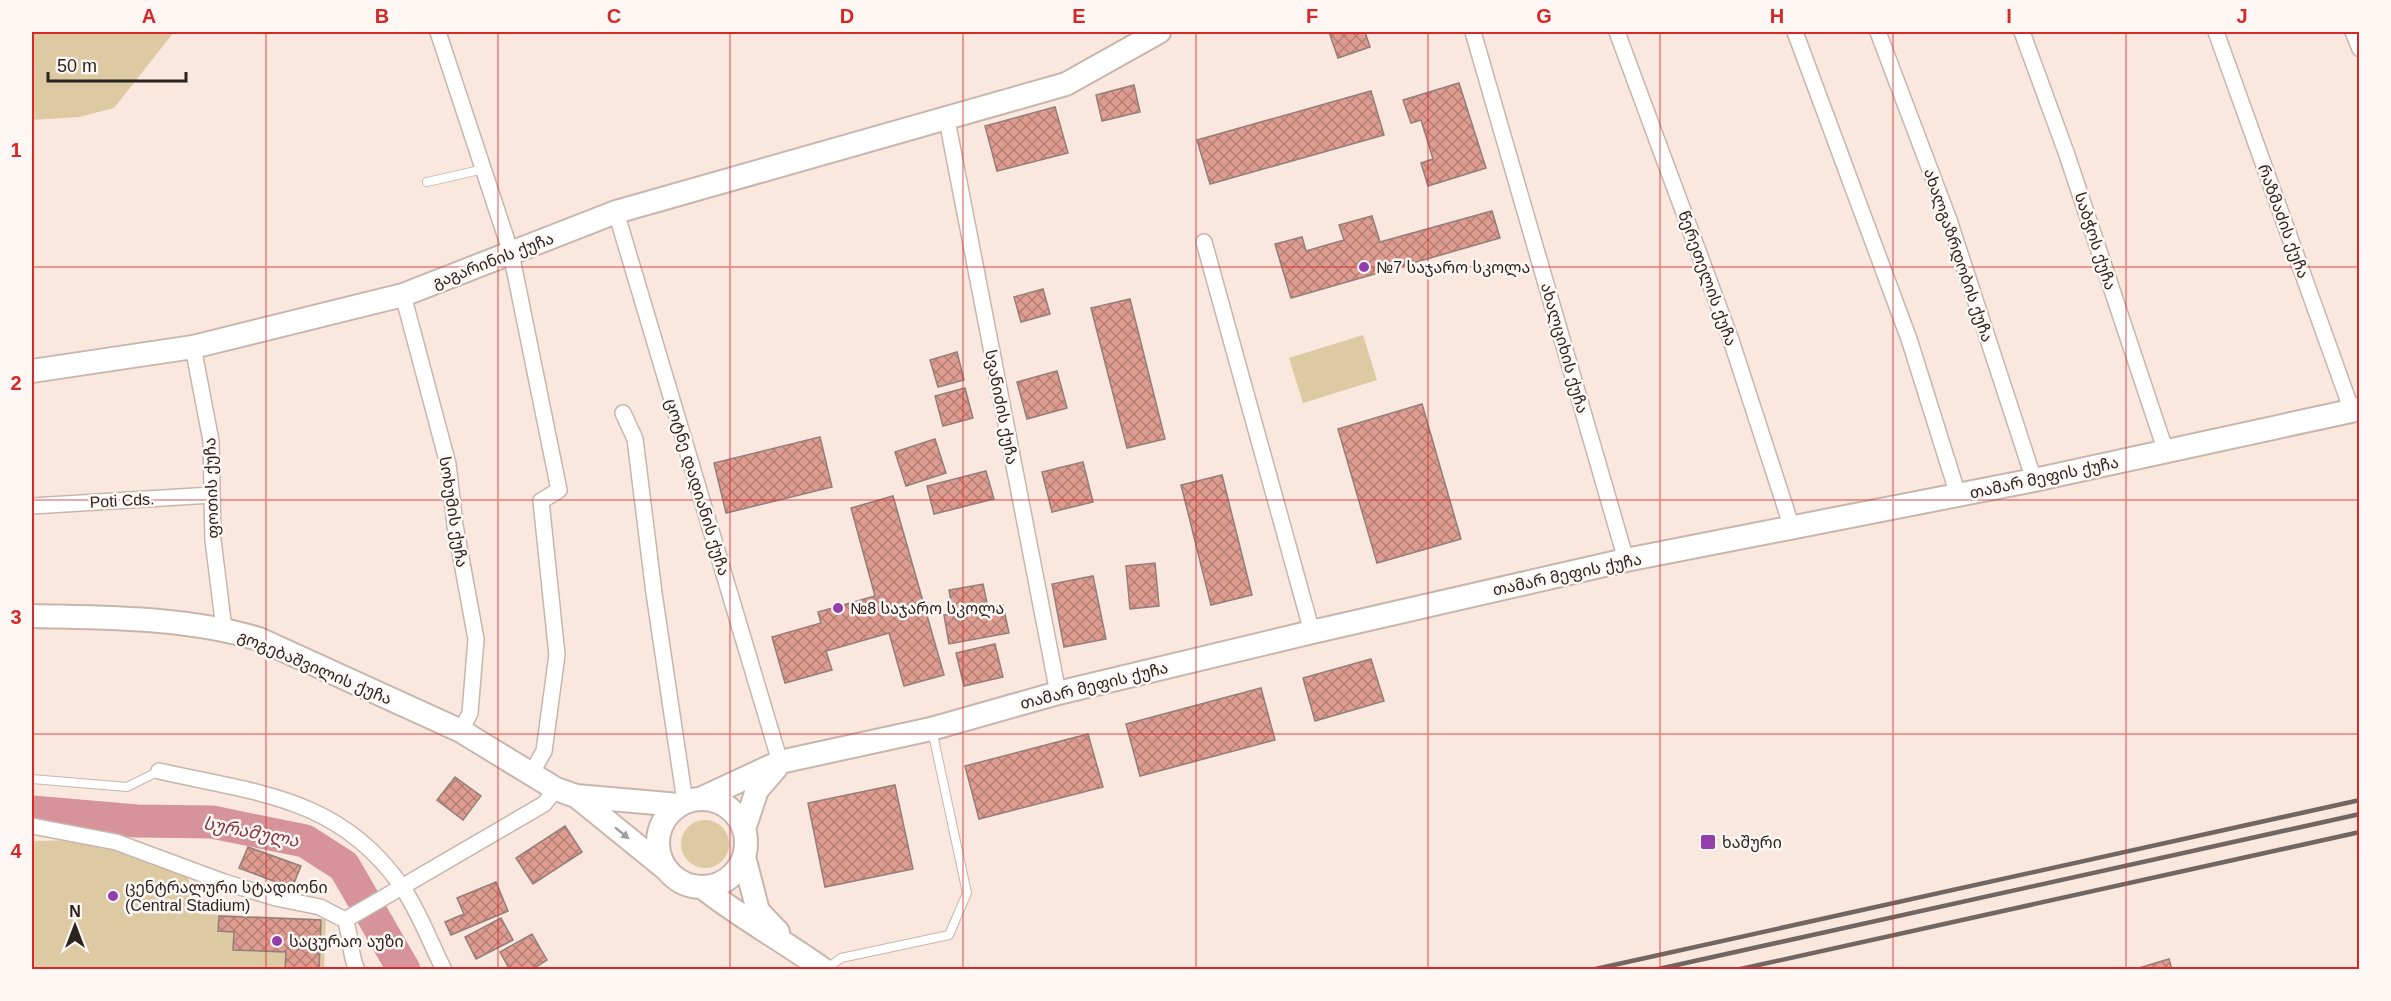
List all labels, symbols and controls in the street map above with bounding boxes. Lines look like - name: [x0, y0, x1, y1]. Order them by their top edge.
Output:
- text: A: [142, 5, 156, 27]
- text: B: [375, 5, 389, 27]
- text: C: [607, 5, 621, 27]
- text: D: [840, 5, 854, 27]
- text: E: [1072, 5, 1086, 27]
- text: F: [1306, 5, 1318, 27]
- text: G: [1536, 5, 1552, 27]
- text: H: [1770, 5, 1784, 27]
- text: I: [2006, 5, 2012, 27]
- text: J: [2236, 5, 2248, 27]
- scale bar: [48, 45, 186, 83]
- text: 50 m: [57, 56, 97, 76]
- text: 1: [10, 139, 22, 161]
- street label: რაზმაძის ქუჩა: [2254, 162, 2312, 281]
- street label: ახალგაზრდობის ქუჩა: [1919, 166, 1996, 345]
- street label: საბჭოს ქუჩა: [2071, 190, 2119, 292]
- street label: წერეთელის ქუჩა: [1673, 208, 1740, 349]
- street label: გაგარინის ქუჩა: [430, 230, 556, 292]
- place label: №7 საჯარო სკოლა: [1376, 259, 1530, 278]
- marker: №7 საჯარო სკოლა: [1357, 260, 1371, 274]
- street label: ახალციხის ქუჩა: [1536, 281, 1591, 416]
- street label: სვანიძის ქუჩა: [981, 348, 1021, 466]
- text: 2: [10, 372, 22, 394]
- street label: ცოტნე დადიანის ქუჩა: [661, 397, 733, 578]
- street label: ფოთის ქუჩა: [201, 437, 223, 539]
- street label: თამარ მეფის ქუჩა: [1968, 453, 2120, 503]
- street label: სოხუმის ქუჩა: [435, 455, 471, 569]
- street label: Poti Cds.: [89, 490, 155, 511]
- street label: თამარ მეფის ქუჩა: [1491, 550, 1643, 600]
- place label: №8 საჯარო სკოლა: [850, 600, 1004, 619]
- marker: №8 საჯარო სკოლა: [831, 601, 845, 615]
- text: 3: [10, 606, 22, 628]
- street label: გოგებაშვილის ქუჩა: [235, 627, 394, 709]
- street label: თამარ მეფის ქუჩა: [1018, 659, 1170, 713]
- water label: სურამულა: [201, 813, 301, 852]
- one-way arrow: [614, 826, 629, 838]
- marker: ხაშური: [1699, 833, 1717, 851]
- place label: ხაშური: [1722, 834, 1782, 852]
- text: 4: [10, 840, 22, 862]
- place label: ცენტრალური სტადიონი (Central Stadium): [125, 879, 328, 914]
- marker: ცენტრალური სტადიონი (Central Stadium): [106, 889, 120, 903]
- north arrow: [45, 896, 105, 956]
- text: N: [69, 903, 81, 920]
- place label: საცურაო აუზი: [289, 933, 404, 951]
- marker: საცურაო აუზი: [270, 934, 284, 948]

